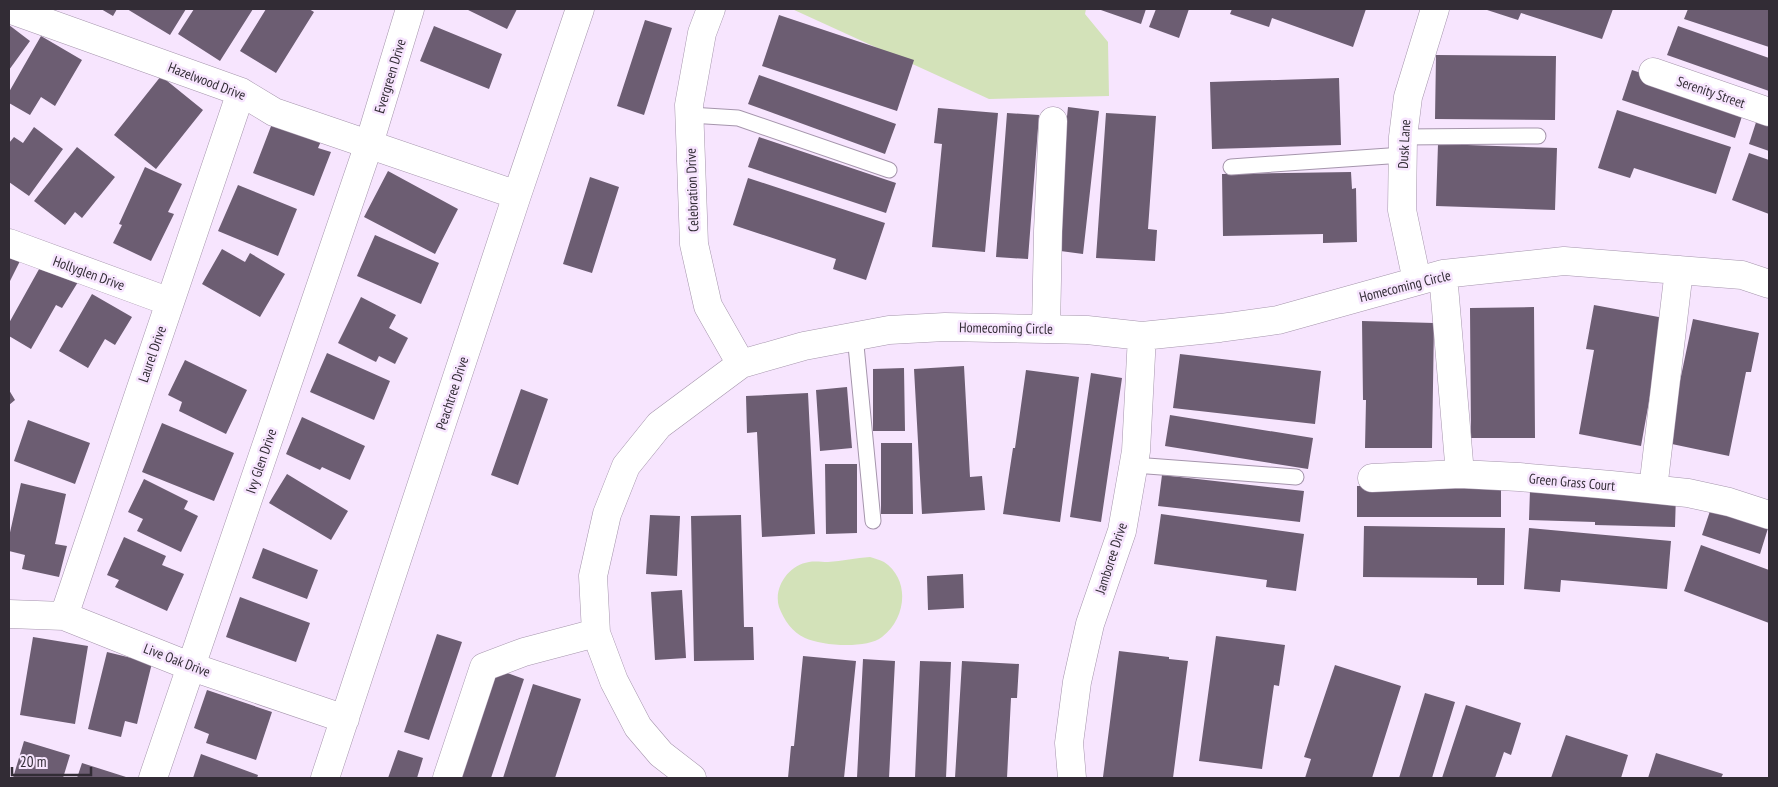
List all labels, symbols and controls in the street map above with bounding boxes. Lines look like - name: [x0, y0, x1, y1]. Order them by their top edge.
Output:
- street label: Evergreen Drive: [370, 36, 410, 115]
- street label: Hazelwood Drive: [166, 58, 249, 104]
- street label: Serenity Street: [1674, 72, 1748, 112]
- street label: Dusk Lane: [1394, 119, 1414, 169]
- street label: Celebration Drive: [682, 148, 702, 232]
- street label: Hollyglen Drive: [51, 252, 128, 294]
- street label: Homecoming Circle: [1357, 266, 1453, 306]
- street label: Homecoming Circle: [959, 318, 1053, 338]
- street label: Laurel Drive: [134, 323, 170, 385]
- street label: Peachtree Drive: [432, 354, 472, 432]
- street label: Ivy Glen Drive: [242, 426, 281, 496]
- street label: Green Grass Court: [1528, 469, 1616, 495]
- street label: Jamboree Drive: [1091, 520, 1131, 597]
- street label: Live Oak Drive: [141, 639, 213, 681]
- scale bar: [12, 744, 91, 776]
- text: 20 m: [20, 752, 46, 771]

